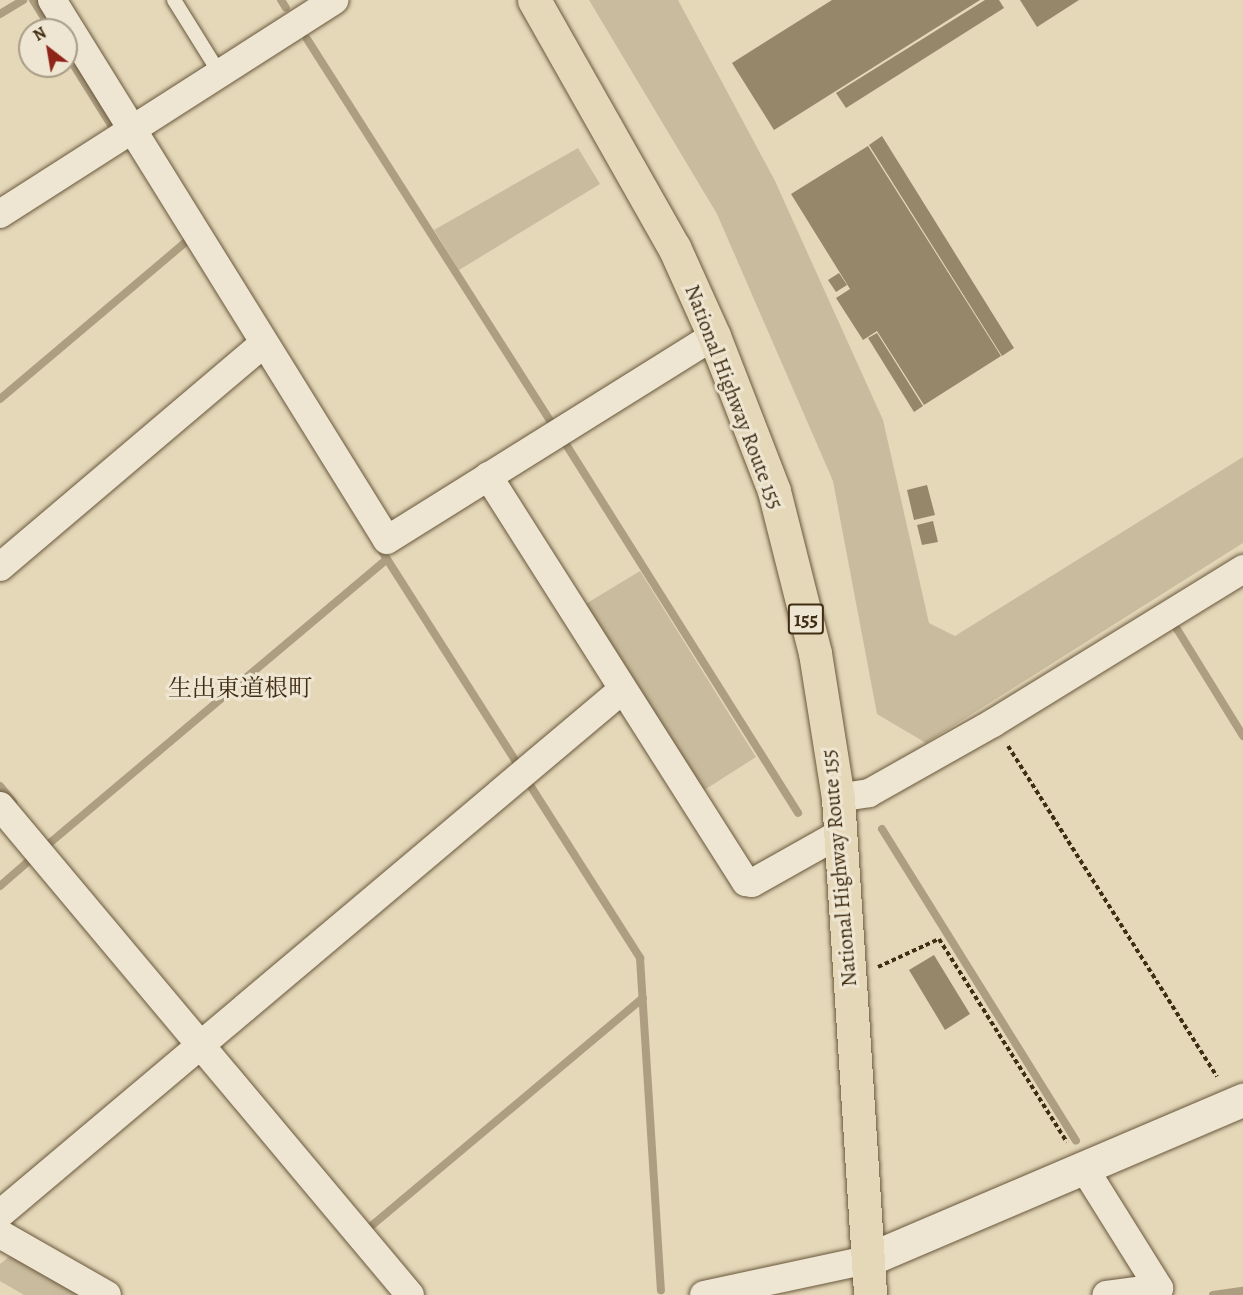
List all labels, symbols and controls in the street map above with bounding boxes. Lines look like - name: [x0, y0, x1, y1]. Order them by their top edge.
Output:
- north arrow: [18, 18, 78, 78]
- text: N: [29, 22, 50, 47]
- street label: National Highway Route 155: [680, 281, 788, 513]
- road number: 155: [786, 602, 826, 636]
- district label: 生出東道根町: [168, 675, 312, 703]
- street label: National Highway Route 155: [816, 748, 862, 988]

